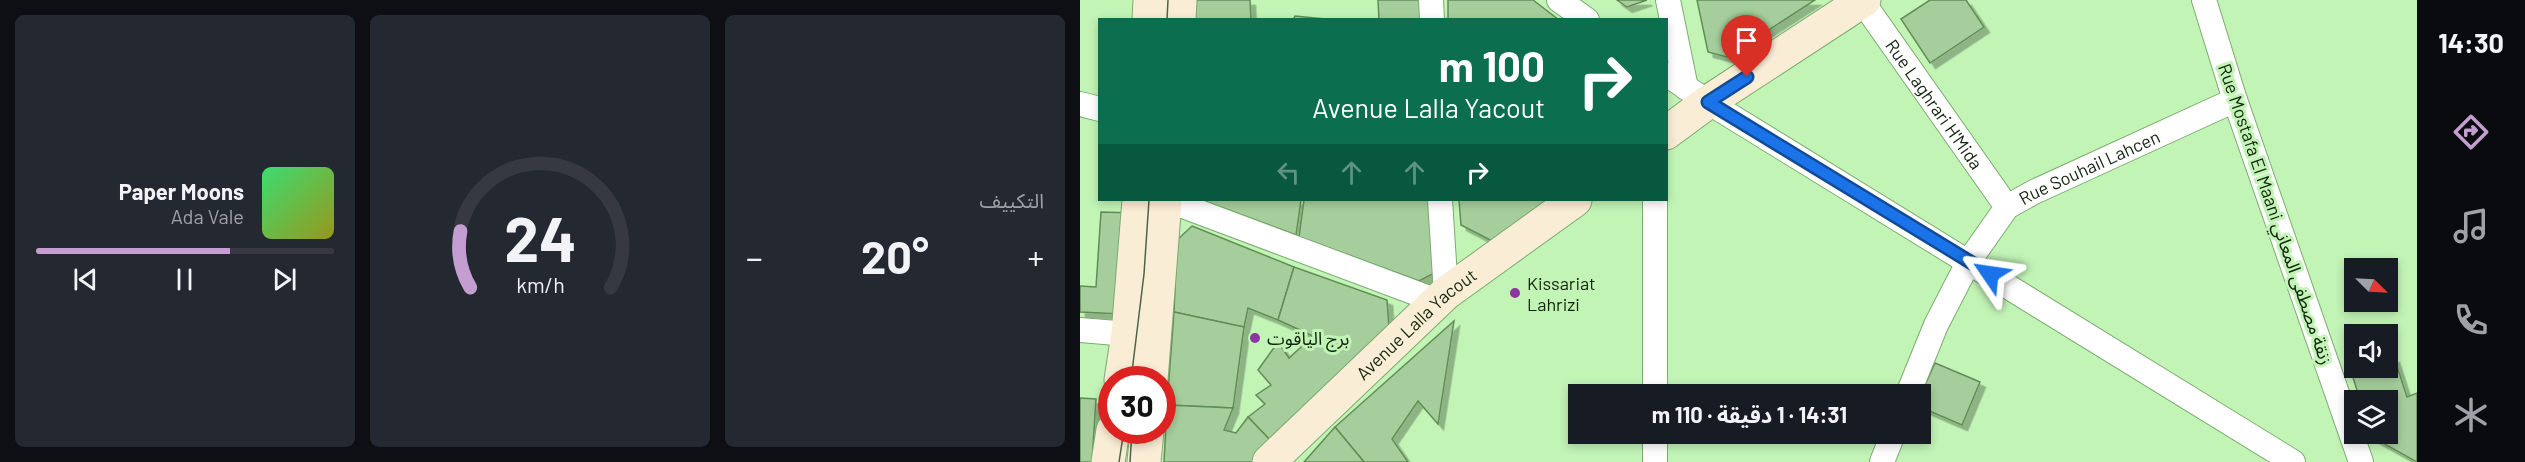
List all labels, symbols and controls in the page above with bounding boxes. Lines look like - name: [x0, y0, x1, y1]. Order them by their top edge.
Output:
- pin: [1721, 15, 1772, 77]
- icon: arrive: [1730, 24, 1763, 57]
- text: 14:30: [2438, 26, 2504, 58]
- street label: Rue Laghrari H'Mida: [1881, 35, 1988, 173]
- text: 100 m: [1439, 40, 1545, 90]
- icon: right: [1566, 42, 1644, 120]
- street label: Rue Mostafa El Maani زنقة مصطفى المعاني: [2211, 61, 2338, 368]
- text: Avenue Lalla Yacout: [1312, 91, 1545, 123]
- icon: directions: [2450, 111, 2492, 153]
- street label: Rue Souhail Lahcen: [2015, 125, 2163, 209]
- icon: left: [1272, 156, 1305, 189]
- icon: ahead: [1335, 156, 1368, 189]
- icon: ahead: [1398, 156, 1431, 189]
- icon: right: [1461, 156, 1494, 189]
- text: Paper Moons: [119, 178, 244, 204]
- text: التكييف: [980, 188, 1044, 212]
- text: 24: [504, 200, 576, 274]
- text: Ada Vale: [171, 204, 244, 228]
- icon: music: [2450, 205, 2492, 247]
- text: 20°: [861, 229, 929, 283]
- text: −: [746, 237, 763, 277]
- text: +: [1028, 237, 1044, 277]
- position arrow: [1958, 242, 2022, 306]
- north arrow: [2344, 258, 2398, 312]
- map controls: [2344, 258, 2398, 444]
- icon: previous: [69, 263, 102, 296]
- icon: pause: [168, 263, 201, 296]
- icon: next: [268, 263, 301, 296]
- street label: Avenue Lalla Yacout: [1351, 264, 1481, 384]
- text: km/h: [516, 272, 564, 297]
- place label: Kissariat Lahrizi: [1527, 272, 1596, 315]
- marker: Kissariat Lahrizi: [1508, 286, 1522, 300]
- icon: phone: [2450, 299, 2492, 341]
- button: sound: [2344, 324, 2398, 378]
- place label: برج الياقوت: [1267, 327, 1349, 352]
- marker: برج الياقوت: [1248, 331, 1262, 345]
- speed limit sign: 30: [1098, 366, 1176, 444]
- button: layers: [2344, 390, 2398, 444]
- icon: climate: [2450, 394, 2492, 436]
- text: 14:31 · 1 دقيقة · 110 m: [1652, 401, 1847, 427]

